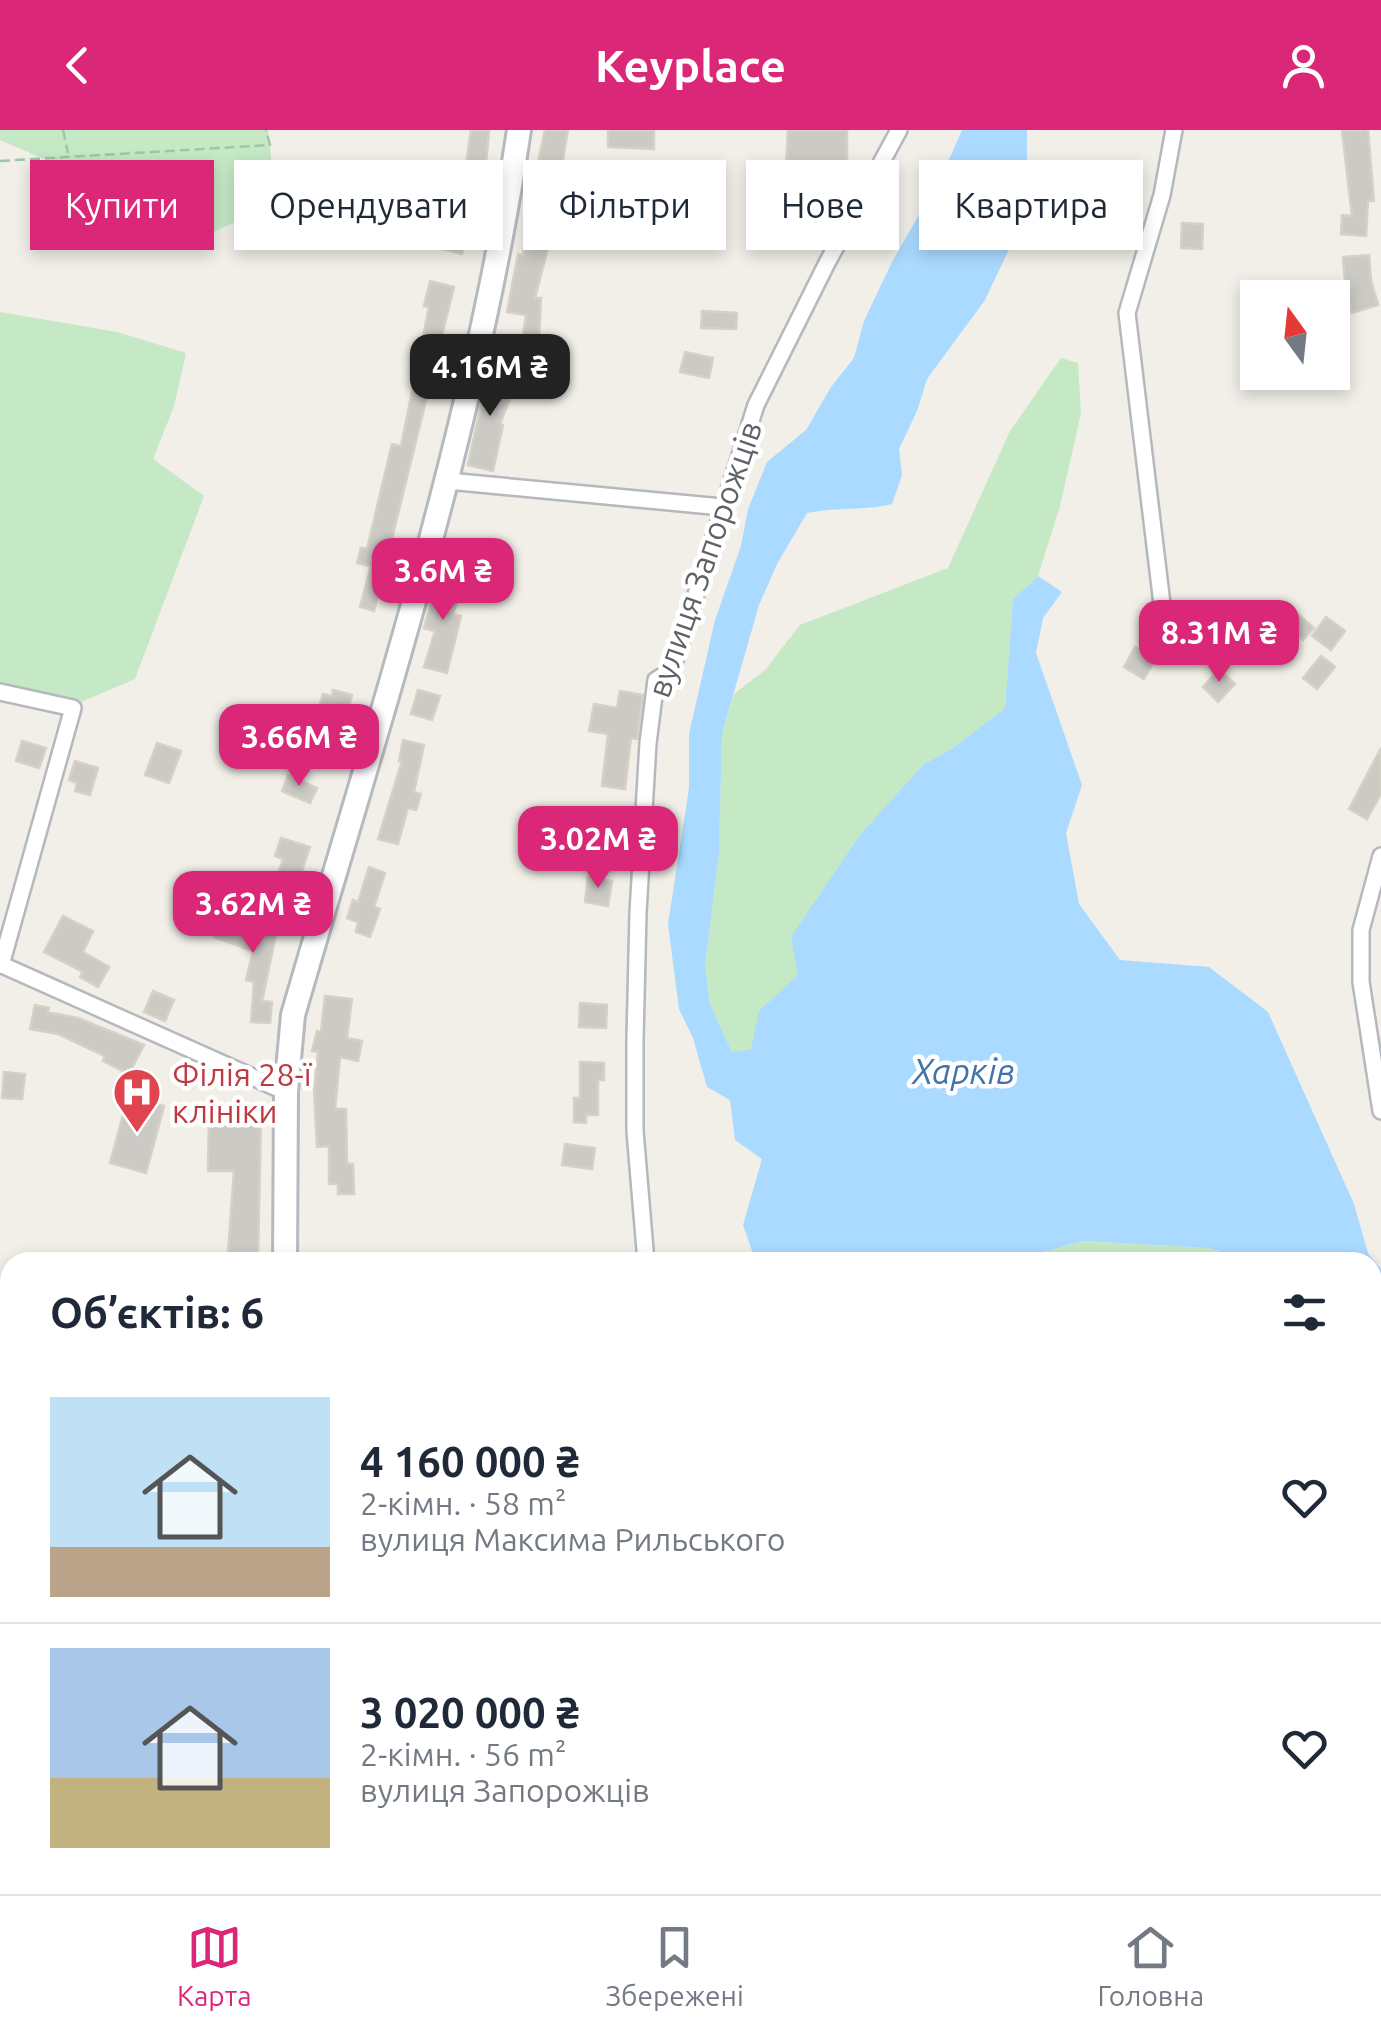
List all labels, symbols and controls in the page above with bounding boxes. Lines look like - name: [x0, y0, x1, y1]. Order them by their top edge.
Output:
- icon: back: [50, 38, 105, 93]
- icon: person: [1276, 38, 1331, 93]
- text: Keyplace: [595, 40, 786, 91]
- chip: Купити: [30, 160, 214, 250]
- chip: Орендувати: [234, 160, 503, 250]
- chip: Фільтри: [523, 160, 726, 250]
- chip: Нове: [746, 160, 899, 250]
- chip: Квартира: [919, 160, 1143, 250]
- north arrow: [1240, 280, 1350, 390]
- map controls: [1240, 280, 1350, 390]
- pin: 4.16M ₴: [398, 334, 582, 419]
- text: 4.16M ₴: [432, 348, 548, 384]
- street label: вулиця Запорожців: [640, 416, 768, 702]
- pin: 3.6M ₴: [362, 538, 524, 623]
- text: 3.6M ₴: [394, 552, 492, 588]
- pin: 8.31M ₴: [1127, 600, 1311, 685]
- text: 8.31M ₴: [1161, 614, 1277, 650]
- pin: 3.66M ₴: [207, 704, 391, 789]
- text: 3.66M ₴: [241, 718, 357, 754]
- pin: 3.02M ₴: [506, 806, 690, 891]
- text: 3.02M ₴: [540, 820, 656, 856]
- pin: 3.62M ₴: [161, 871, 345, 956]
- text: 3.62M ₴: [195, 885, 311, 921]
- water label: Харків: [911, 1051, 1015, 1091]
- place label: Філія 28-ї клініки: [172, 1056, 313, 1129]
- hospital icon: Філія 28-ї клініки: [111, 1066, 163, 1134]
- icon: filters: [1277, 1285, 1332, 1340]
- text: Об’єктів: 6: [50, 1289, 264, 1336]
- icon: home: [130, 1437, 250, 1557]
- text: 4 160 000 ₴: [360, 1438, 579, 1485]
- icon: heart: [1277, 1470, 1332, 1525]
- text: 2-кімн. · 58 m²: [360, 1485, 566, 1521]
- text: вулиця Максима Рильського: [360, 1521, 785, 1557]
- icon: home: [130, 1688, 250, 1808]
- text: 3 020 000 ₴: [360, 1689, 579, 1736]
- icon: heart: [1277, 1721, 1332, 1776]
- text: 2-кімн. · 56 m²: [360, 1736, 566, 1772]
- text: вулиця Запорожців: [360, 1772, 650, 1808]
- tab: Карта: [177, 1920, 252, 2011]
- tab: Збережені: [605, 1920, 744, 2011]
- tab: Головна: [1098, 1920, 1204, 2011]

